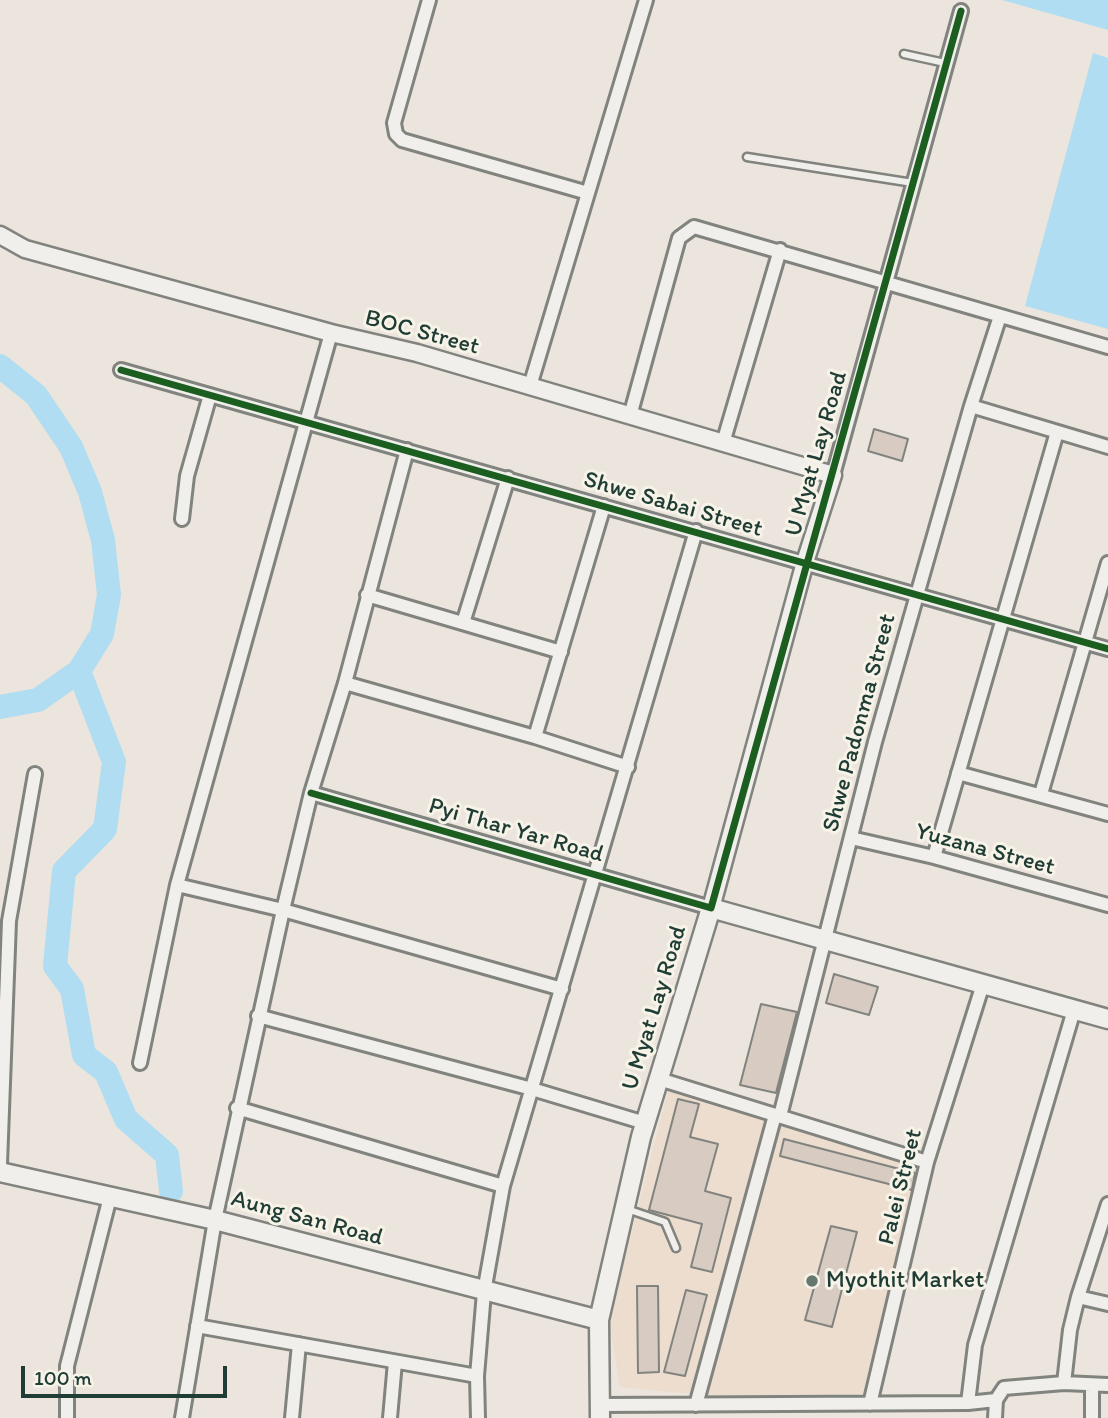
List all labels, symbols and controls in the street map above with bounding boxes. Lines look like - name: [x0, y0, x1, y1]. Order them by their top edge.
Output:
- street label: BOC Street: [362, 304, 482, 362]
- street label: U Myat Lay Road: [780, 368, 854, 540]
- street label: Shwe Sabai Street: [580, 466, 766, 544]
- street label: Shwe Padonma Street: [817, 611, 903, 835]
- street label: Pyi Thar Yar Road: [425, 792, 607, 870]
- street label: Yuzana Street: [912, 818, 1058, 882]
- street label: U Myat Lay Road: [616, 922, 694, 1094]
- street label: Palei Street: [873, 1126, 929, 1248]
- street label: Aung San Road: [228, 1185, 386, 1253]
- place label: Myothit Market: [826, 1267, 984, 1295]
- marker: Myothit Market: [804, 1273, 820, 1289]
- scale bar: [24, 1352, 231, 1396]
- text: 100 m: [34, 1365, 92, 1390]

